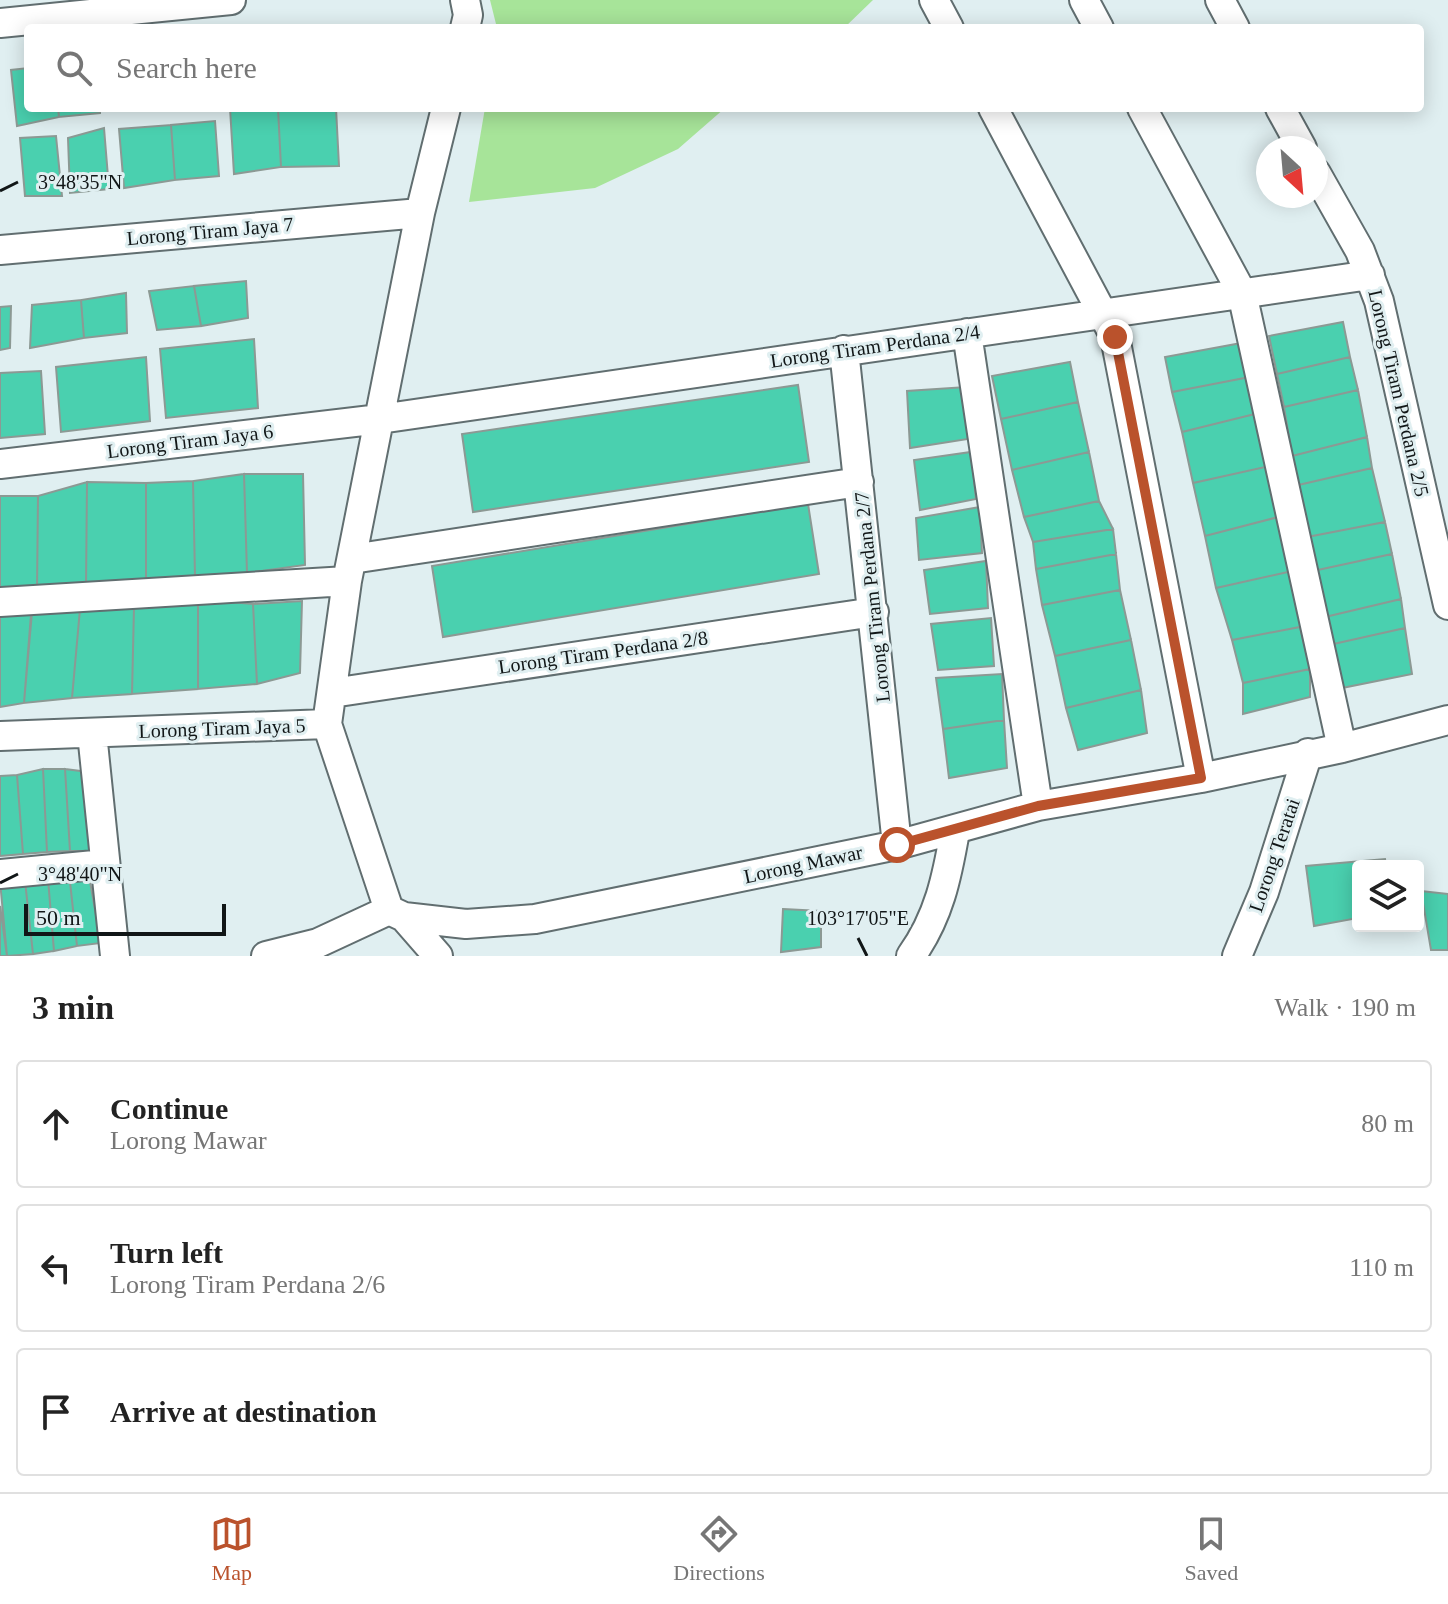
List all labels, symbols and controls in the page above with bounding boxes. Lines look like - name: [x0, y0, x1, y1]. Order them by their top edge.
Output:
- search box: [24, 24, 1424, 112]
- icon: search: [52, 46, 96, 90]
- text: Search here: [116, 51, 257, 84]
- north arrow: [1256, 136, 1328, 208]
- text: 3°48'35"N: [38, 171, 122, 193]
- street label: Lorong Tiram Jaya 7: [126, 213, 294, 250]
- street label: Lorong Tiram Perdana 2/5: [1364, 287, 1434, 499]
- route end: [1097, 319, 1133, 355]
- street label: Lorong Tiram Perdana 2/4: [769, 320, 981, 373]
- street label: Lorong Tiram Jaya 6: [106, 420, 274, 463]
- street label: Lorong Tiram Perdana 2/7: [850, 490, 895, 703]
- street label: Lorong Tiram Perdana 2/8: [497, 626, 709, 679]
- street label: Lorong Tiram Jaya 5: [138, 714, 306, 743]
- street label: Lorong Teratai: [1244, 795, 1305, 915]
- route start: [879, 827, 915, 863]
- street label: Lorong Mawar: [742, 841, 865, 888]
- map controls: [1352, 860, 1424, 932]
- button: layers: [1352, 860, 1424, 932]
- text: 3°48'40"N: [38, 863, 122, 885]
- scale bar: [24, 900, 226, 936]
- text: 50 m: [36, 905, 81, 930]
- text: 103°17'05"E: [807, 907, 909, 929]
- text: 3 min: [32, 989, 114, 1026]
- text: Walk · 190 m: [1274, 993, 1416, 1022]
- text: Continue: [110, 1092, 228, 1125]
- icon: ahead: [34, 1102, 78, 1146]
- text: 80 m: [1361, 1109, 1414, 1138]
- text: Lorong Mawar: [110, 1126, 267, 1155]
- text: Turn left: [110, 1236, 223, 1269]
- icon: left: [34, 1246, 78, 1290]
- text: 110 m: [1349, 1253, 1414, 1282]
- text: Lorong Tiram Perdana 2/6: [110, 1270, 385, 1299]
- icon: arrive: [34, 1390, 78, 1434]
- text: Arrive at destination: [110, 1395, 377, 1428]
- tab: Map: [210, 1512, 254, 1586]
- tab: Directions: [673, 1512, 765, 1586]
- tab: Saved: [1184, 1512, 1238, 1586]

